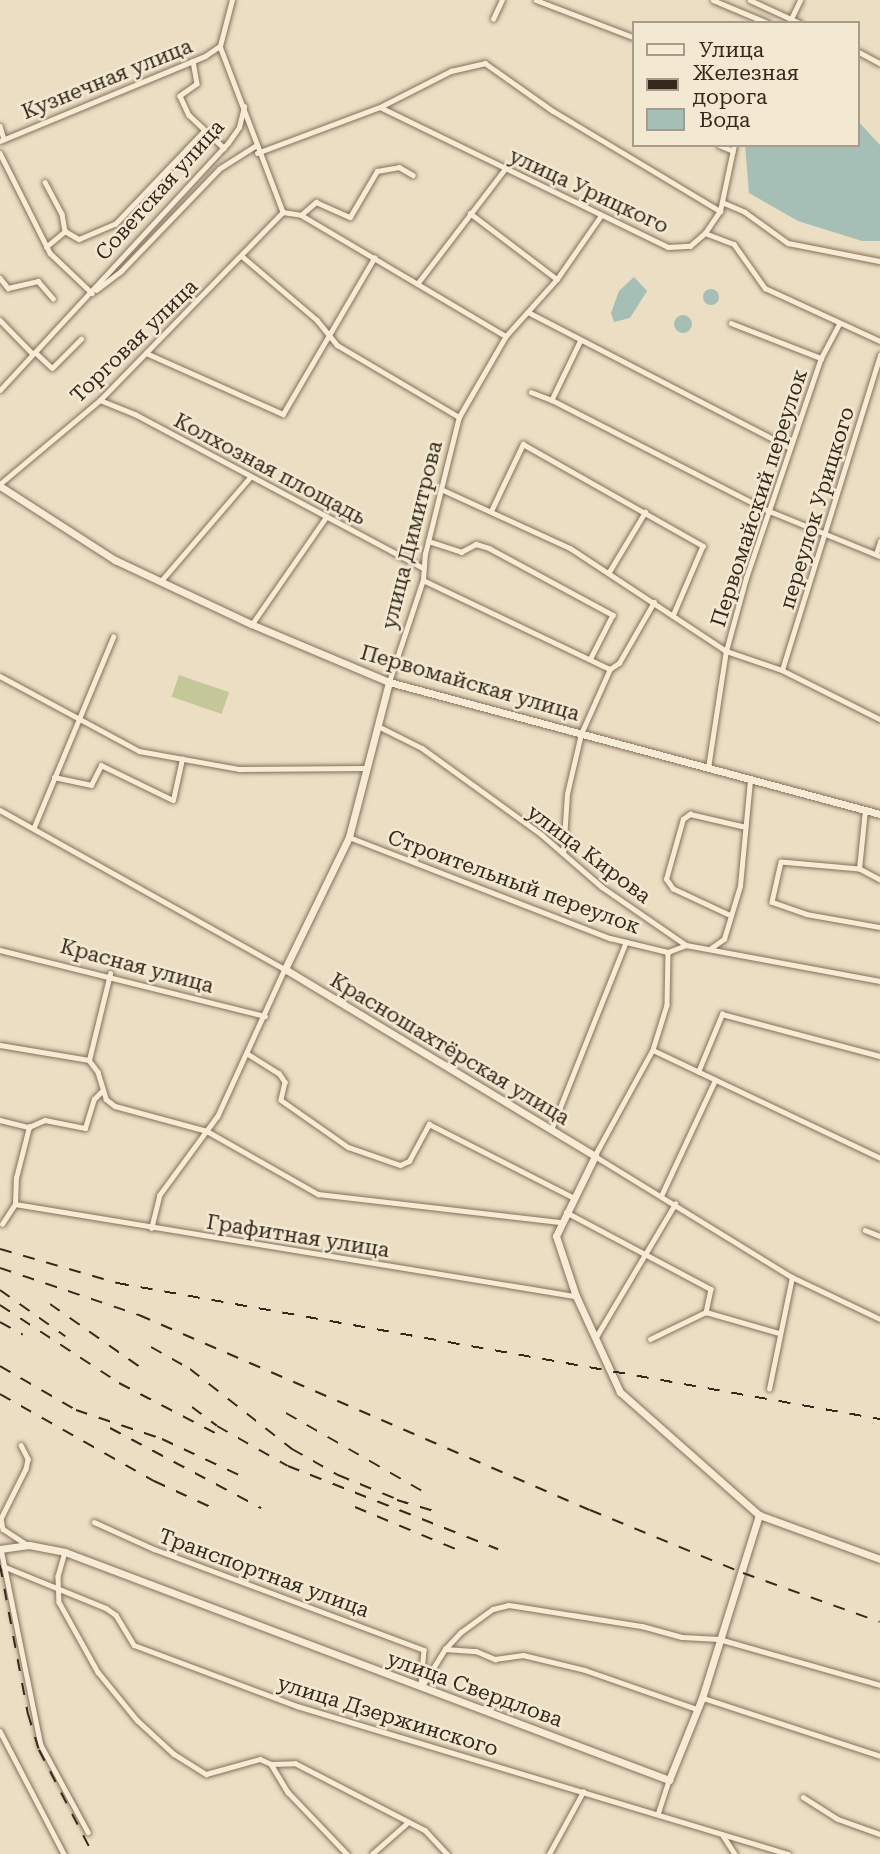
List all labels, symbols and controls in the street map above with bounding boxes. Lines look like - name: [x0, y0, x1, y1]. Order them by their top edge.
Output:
- legend: [632, 21, 859, 147]
- street label: Кузнечная улица: [18, 33, 196, 125]
- text: Улица: [699, 38, 764, 62]
- text: Железная дорога: [693, 61, 799, 109]
- text: Вода: [699, 108, 751, 132]
- street label: Советская улица: [90, 115, 230, 265]
- street label: улица Урицкого: [505, 143, 673, 239]
- street label: Торговая улица: [65, 274, 203, 408]
- street label: Первомайский переулок: [705, 366, 813, 630]
- street label: переулок Урицкого: [774, 404, 860, 612]
- street label: Колхозная площадь: [170, 408, 370, 530]
- street label: улица Димитрова: [376, 438, 448, 632]
- street label: Первомайская улица: [358, 640, 582, 726]
- street label: улица Кирова: [522, 799, 656, 909]
- street label: Строительный переулок: [384, 825, 644, 939]
- street label: Красная улица: [57, 933, 217, 999]
- street label: Красношахтёрская улица: [326, 967, 574, 1131]
- street label: Графитная улица: [205, 1209, 391, 1263]
- street label: Транспортная улица: [155, 1523, 373, 1623]
- street label: улица Свердлова: [384, 1646, 566, 1732]
- street label: улица Дзержинского: [275, 1670, 501, 1762]

